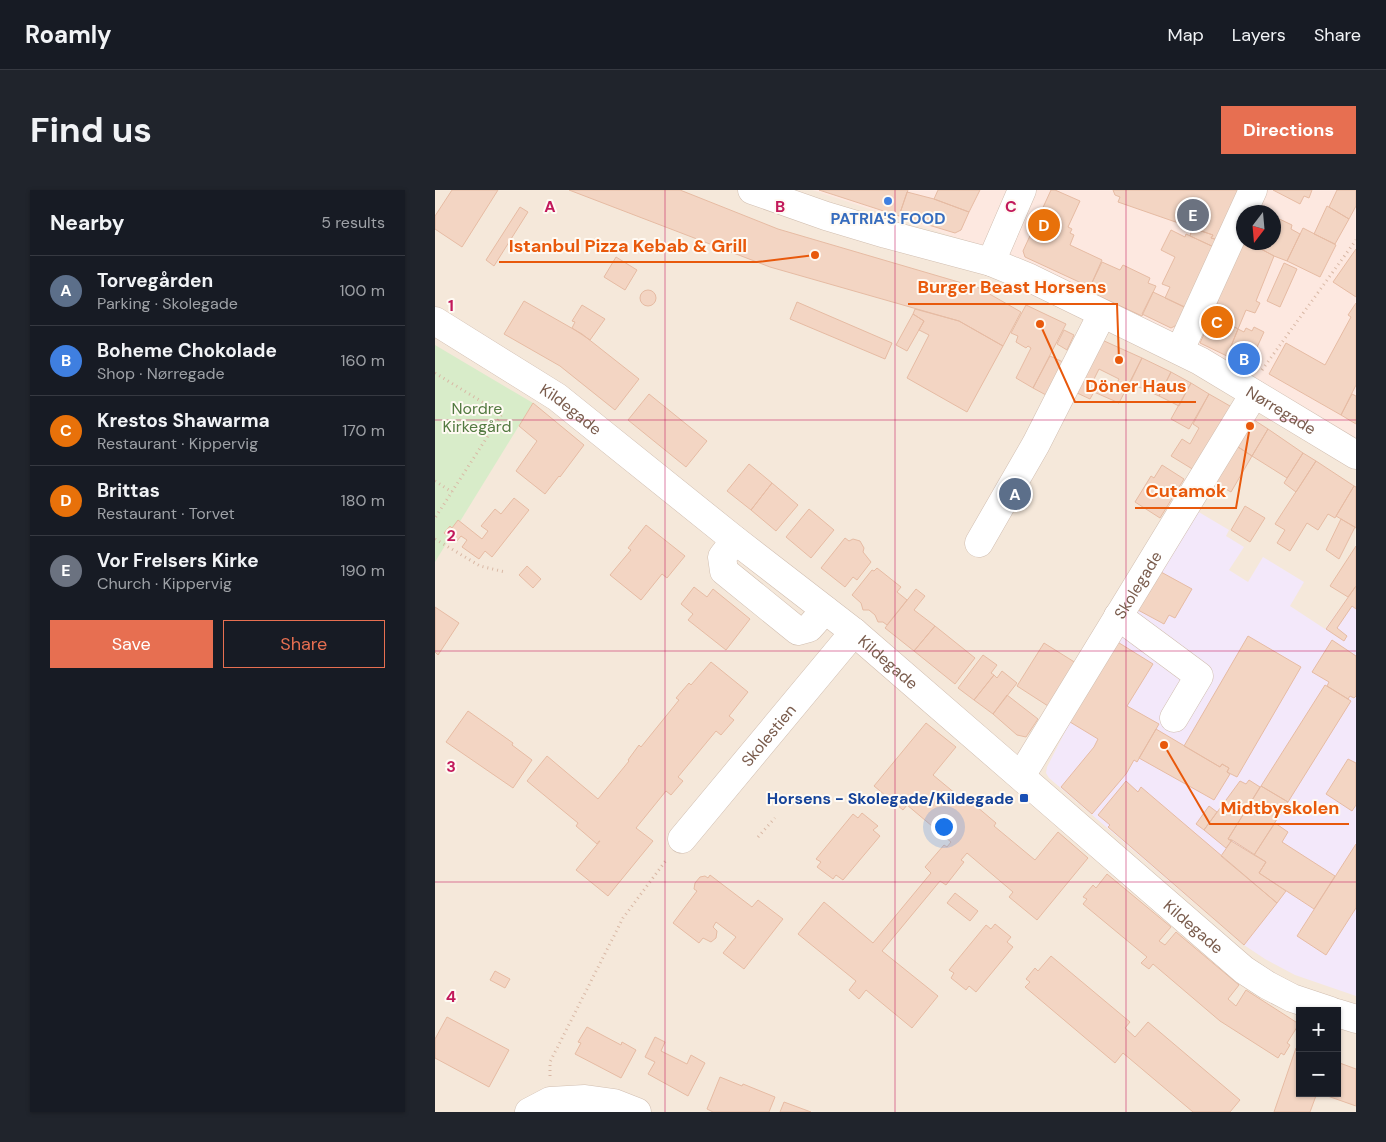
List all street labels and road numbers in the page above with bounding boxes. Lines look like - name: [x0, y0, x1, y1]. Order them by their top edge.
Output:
- street label: Kildegade: [536, 379, 606, 440]
- street label: Nørregade: [1242, 381, 1320, 440]
- street label: Skolegade: [1109, 547, 1167, 623]
- street label: Kildegade: [854, 630, 922, 694]
- street label: Skolestien: [737, 700, 801, 771]
- street label: Kildegade: [1159, 895, 1228, 959]

